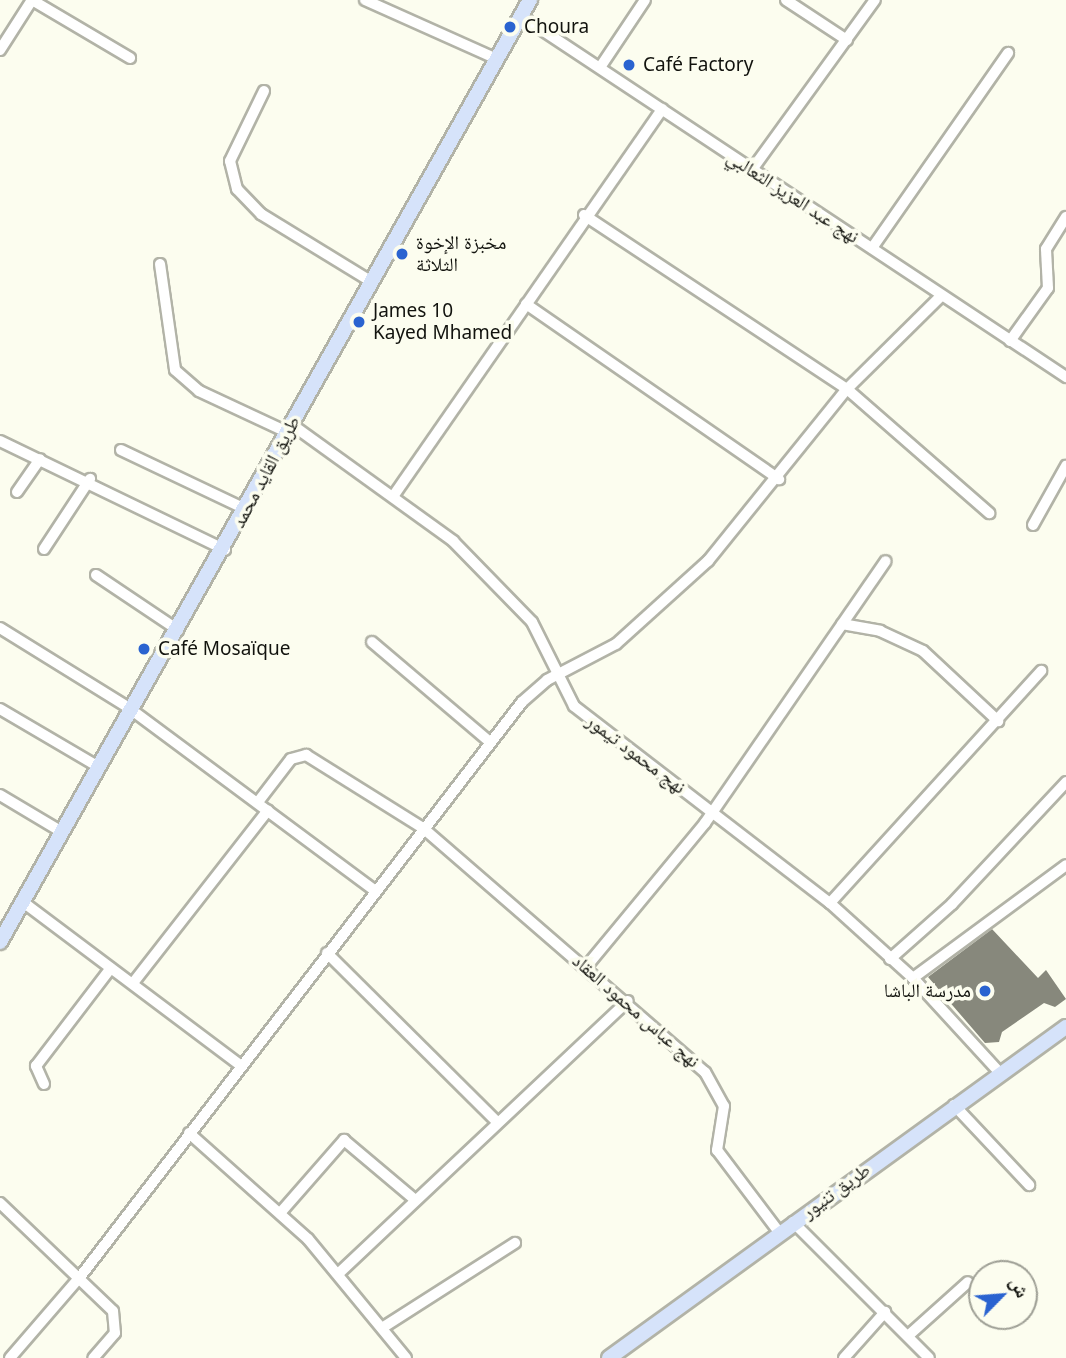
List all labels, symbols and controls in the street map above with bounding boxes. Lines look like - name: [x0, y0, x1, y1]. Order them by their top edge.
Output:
- place label: Choura: [524, 16, 589, 38]
- marker: Choura: [502, 19, 518, 35]
- place label: Café Factory: [643, 54, 753, 76]
- marker: Café Factory: [621, 57, 637, 73]
- street label: نهج عبد العزيز الثعالبي: [723, 146, 863, 248]
- place label: مخبزة الإخوة الثلاثة: [416, 232, 506, 276]
- marker: مخبزة الإخوة الثلاثة: [394, 246, 410, 262]
- place label: James 10 Kayed Mhamed: [373, 300, 512, 344]
- marker: James 10 Kayed Mhamed: [351, 314, 367, 330]
- street label: طريق القايد محمد: [227, 412, 305, 532]
- place label: Café Mosaïque: [158, 638, 290, 660]
- marker: Café Mosaïque: [136, 641, 152, 657]
- street label: نهج محمود تيمور: [582, 709, 690, 799]
- street label: نهج عباس محمود العقاد: [568, 949, 704, 1073]
- place label: مدرسة الباشا: [884, 980, 971, 1002]
- marker: مدرسة الباشا: [977, 983, 993, 999]
- street label: طريق تنيور: [797, 1159, 875, 1223]
- north arrow: [968, 1260, 1038, 1330]
- text: ش: [1004, 1272, 1036, 1302]

